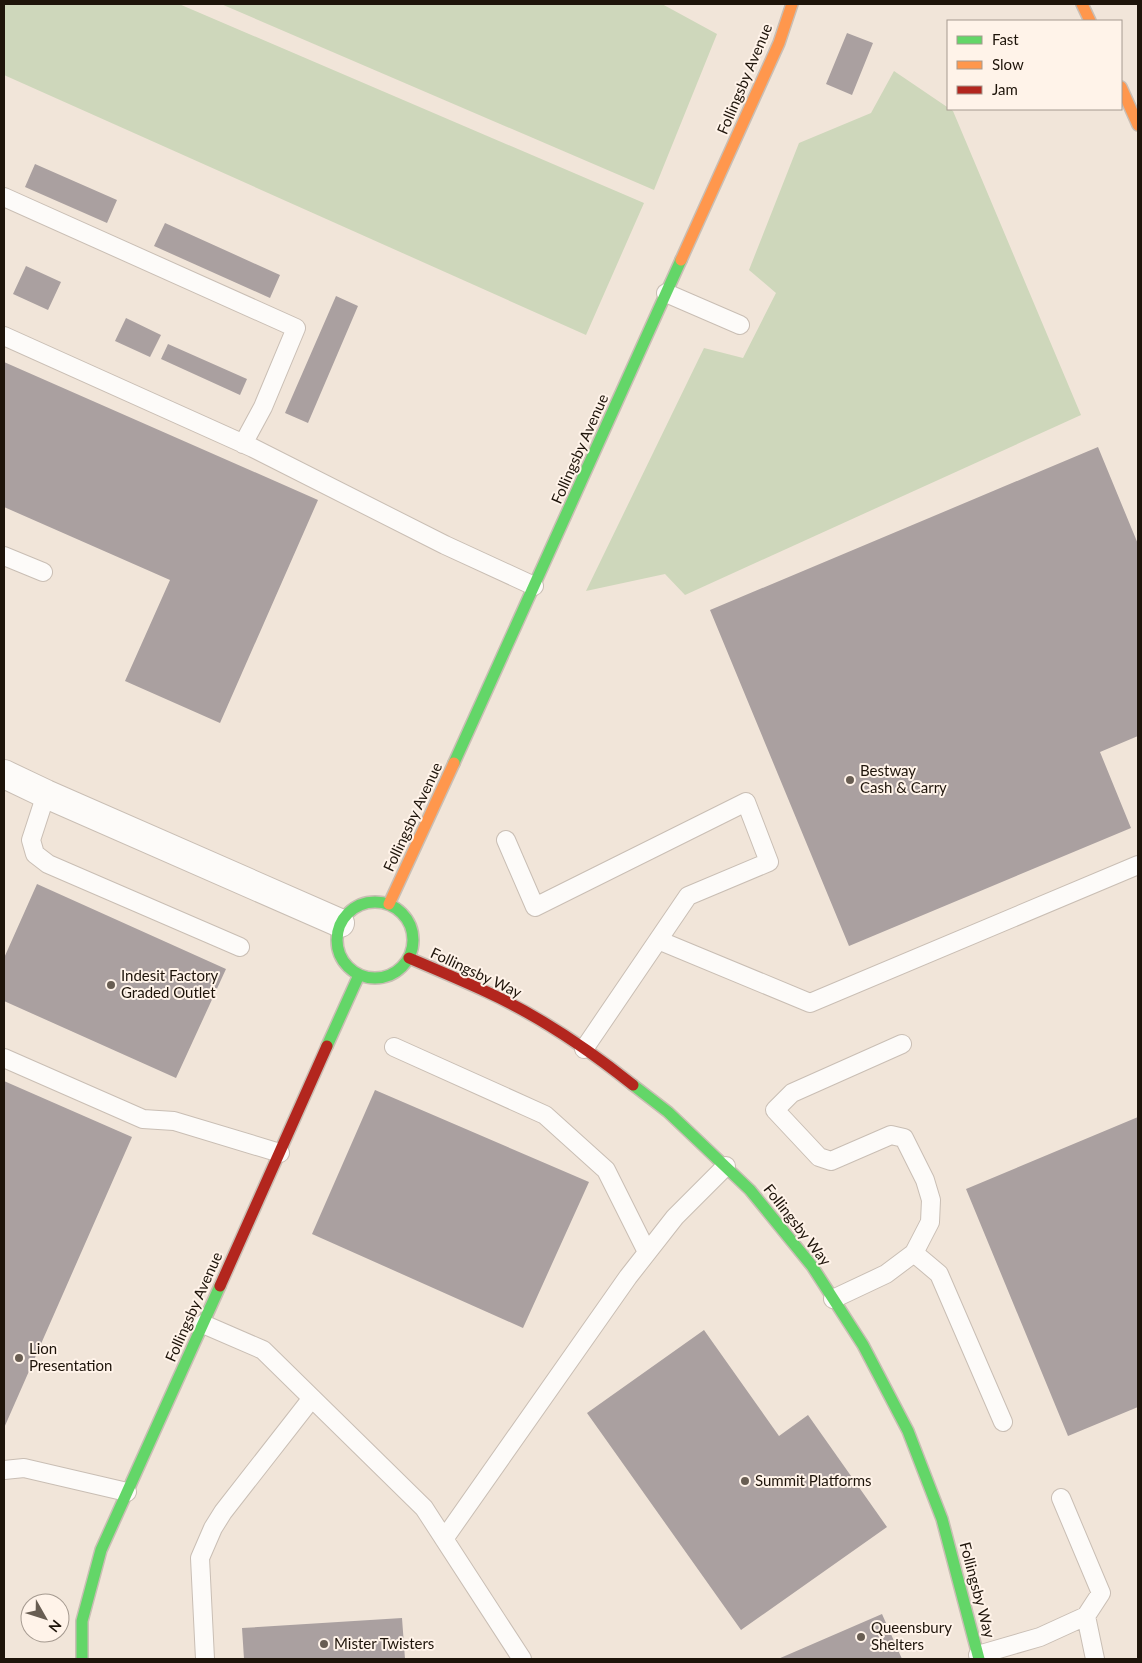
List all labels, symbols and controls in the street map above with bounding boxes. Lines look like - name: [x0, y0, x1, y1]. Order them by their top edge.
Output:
- legend: [947, 20, 1122, 110]
- street label: Follingsby Avenue: [713, 21, 775, 137]
- text: Fast: [992, 30, 1019, 48]
- text: Slow: [992, 55, 1024, 73]
- text: Jam: [992, 80, 1018, 98]
- street label: Follingsby Avenue: [547, 391, 611, 506]
- street label: Follingsby Avenue: [379, 759, 445, 874]
- place label: Bestway Cash & Carry: [860, 761, 947, 796]
- marker: Bestway Cash & Carry: [844, 774, 856, 786]
- street label: Follingsby Way: [428, 943, 525, 1001]
- place label: Indesit Factory Graded Outlet: [121, 966, 218, 1001]
- marker: Indesit Factory Graded Outlet: [105, 979, 117, 991]
- street label: Follingsby Way: [760, 1180, 835, 1269]
- street label: Follingsby Avenue: [161, 1249, 225, 1364]
- place label: Lion Presentation: [29, 1339, 112, 1374]
- marker: Lion Presentation: [13, 1352, 25, 1364]
- place label: Summit Platforms: [755, 1471, 872, 1489]
- marker: Summit Platforms: [739, 1475, 751, 1487]
- street label: Follingsby Way: [957, 1540, 999, 1640]
- north arrow: [20, 1593, 70, 1643]
- text: N: [45, 1617, 65, 1636]
- place label: Queensbury Shelters: [871, 1618, 952, 1653]
- marker: Queensbury Shelters: [855, 1631, 867, 1643]
- place label: Mister Twisters: [334, 1634, 434, 1652]
- marker: Mister Twisters: [318, 1638, 330, 1650]

